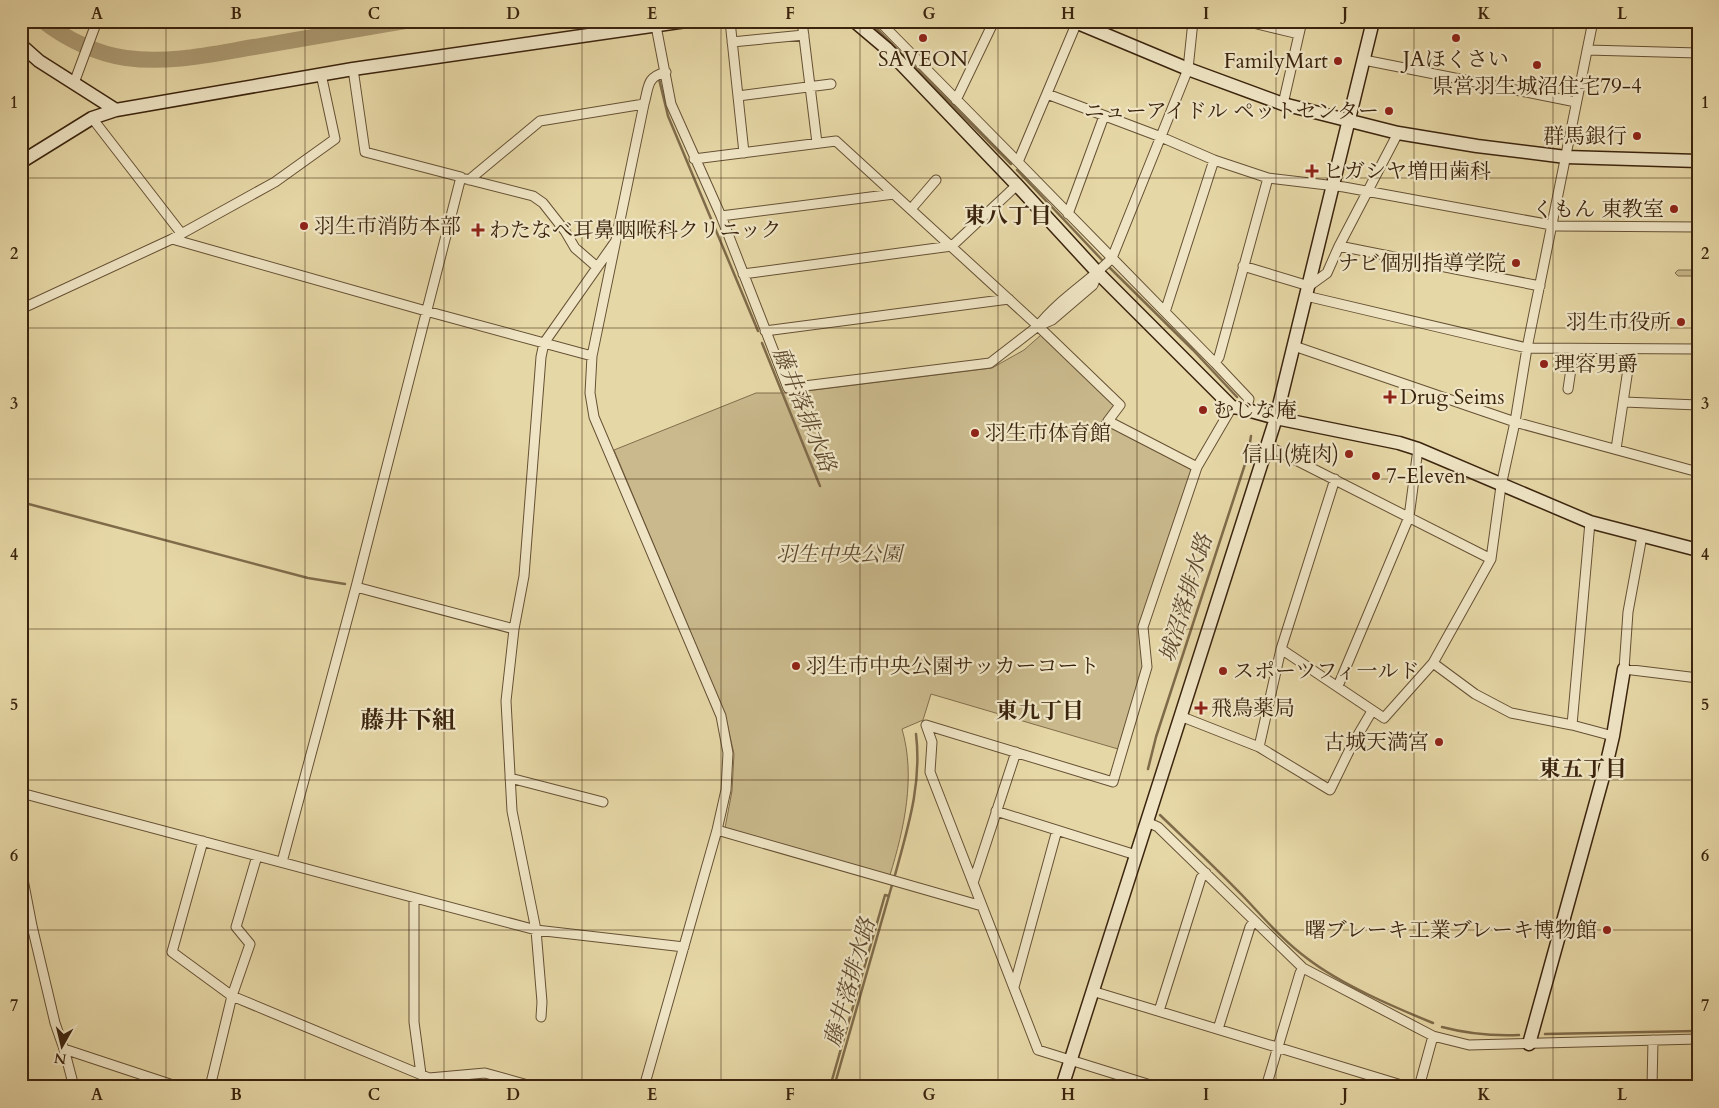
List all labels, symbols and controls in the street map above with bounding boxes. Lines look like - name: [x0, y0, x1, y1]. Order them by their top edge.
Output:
- text: A: [91, 3, 103, 25]
- text: B: [230, 3, 242, 25]
- text: C: [368, 3, 380, 25]
- text: D: [506, 3, 520, 25]
- text: E: [647, 3, 657, 25]
- text: F: [785, 3, 795, 25]
- text: G: [922, 3, 936, 25]
- text: H: [1061, 3, 1075, 25]
- text: I: [1203, 3, 1209, 25]
- text: J: [1340, 3, 1348, 25]
- text: K: [1478, 3, 1491, 25]
- text: L: [1617, 3, 1628, 25]
- marker: SAVEON: [917, 32, 929, 44]
- marker: JAほくさい: [1450, 32, 1462, 44]
- place label: SAVEON: [878, 45, 968, 74]
- place label: JAほくさい: [1400, 45, 1509, 74]
- place label: FamilyMart: [1224, 47, 1328, 76]
- marker: FamilyMart: [1332, 55, 1344, 67]
- marker: 県営羽生城沼住宅79-4: [1531, 59, 1543, 71]
- place label: 県営羽生城沼住宅79-4: [1432, 72, 1642, 101]
- text: 1: [10, 92, 18, 114]
- text: 1: [1701, 92, 1709, 114]
- place label: ニューアイドル ペットセンター: [1084, 97, 1379, 126]
- marker: ニューアイドル ペットセンター: [1383, 105, 1395, 117]
- place label: 群馬銀行: [1543, 122, 1627, 151]
- marker: 群馬銀行: [1631, 130, 1643, 142]
- place label: ヒガシヤ増田歯科: [1323, 157, 1491, 186]
- marker: ヒガシヤ増田歯科: [1305, 164, 1319, 178]
- place label: くもん 東教室: [1532, 195, 1664, 224]
- district label: 東八丁目: [964, 201, 1052, 231]
- marker: くもん 東教室: [1668, 203, 1680, 215]
- place label: 羽生市消防本部: [314, 212, 461, 241]
- place label: わたなべ耳鼻咽喉科クリニック: [489, 216, 782, 245]
- marker: 羽生市消防本部: [298, 220, 310, 232]
- marker: わたなべ耳鼻咽喉科クリニック: [471, 223, 485, 237]
- text: 2: [10, 243, 18, 265]
- text: 2: [1701, 243, 1709, 265]
- place label: ナビ個別指導学院: [1338, 249, 1506, 278]
- marker: ナビ個別指導学院: [1510, 257, 1522, 269]
- place label: 羽生市役所: [1566, 308, 1671, 337]
- marker: 羽生市役所: [1675, 316, 1687, 328]
- water label: 藤井落排水路: [765, 343, 843, 478]
- place label: 理容男爵: [1554, 350, 1638, 379]
- marker: 理容男爵: [1538, 358, 1550, 370]
- place label: Drug Seims: [1400, 383, 1504, 412]
- marker: Drug Seims: [1384, 391, 1396, 403]
- text: 3: [10, 393, 18, 415]
- text: 3: [1701, 393, 1709, 415]
- place label: むじな庵: [1213, 396, 1297, 425]
- marker: むじな庵: [1197, 404, 1209, 416]
- place label: 羽生市体育館: [985, 419, 1111, 448]
- marker: 羽生市体育館: [969, 427, 981, 439]
- place label: 信山(焼肉): [1242, 440, 1339, 469]
- marker: 信山(焼肉): [1343, 448, 1355, 460]
- place label: 7-Eleven: [1386, 462, 1466, 491]
- marker: 7-Eleven: [1370, 470, 1382, 482]
- water label: 城沼落排水路: [1152, 529, 1220, 666]
- park label: 羽生中央公園: [776, 540, 905, 569]
- text: 4: [10, 544, 18, 566]
- text: 4: [1701, 544, 1709, 566]
- place label: 羽生市中央公園サッカーコート: [806, 652, 1100, 681]
- place label: スポーツフィ一ルド: [1233, 657, 1419, 686]
- marker: 羽生市中央公園サッカーコート: [790, 660, 802, 672]
- marker: スポーツフィ一ルド: [1217, 665, 1229, 677]
- text: 5: [10, 694, 18, 716]
- place label: 飛鳥薬局: [1211, 694, 1295, 723]
- text: 5: [1701, 694, 1709, 716]
- district label: 東九丁目: [996, 696, 1084, 726]
- marker: 飛鳥薬局: [1195, 702, 1207, 714]
- district label: 藤井下組: [360, 704, 456, 737]
- place label: 古城天満宮: [1324, 728, 1429, 757]
- marker: 古城天満宮: [1433, 736, 1445, 748]
- district label: 東五丁目: [1539, 754, 1627, 784]
- text: 6: [10, 845, 18, 867]
- text: 6: [1701, 845, 1709, 867]
- water label: 藤井落排水路: [817, 913, 883, 1050]
- place label: 曙ブレーキ工業ブレーキ博物館: [1305, 916, 1597, 945]
- marker: 曙ブレーキ工業ブレーキ博物館: [1601, 924, 1613, 936]
- text: 7: [10, 995, 18, 1017]
- text: 7: [1701, 995, 1709, 1017]
- north arrow: [38, 1020, 88, 1070]
- text: N: [53, 1048, 68, 1069]
- text: A: [91, 1084, 103, 1106]
- text: B: [230, 1084, 242, 1106]
- text: C: [368, 1084, 380, 1106]
- text: D: [506, 1084, 520, 1106]
- text: E: [647, 1084, 657, 1106]
- text: F: [785, 1084, 795, 1106]
- text: G: [922, 1084, 936, 1106]
- text: H: [1061, 1084, 1075, 1106]
- text: I: [1203, 1084, 1209, 1106]
- text: J: [1340, 1084, 1348, 1106]
- text: K: [1478, 1084, 1491, 1106]
- text: L: [1617, 1084, 1628, 1106]

